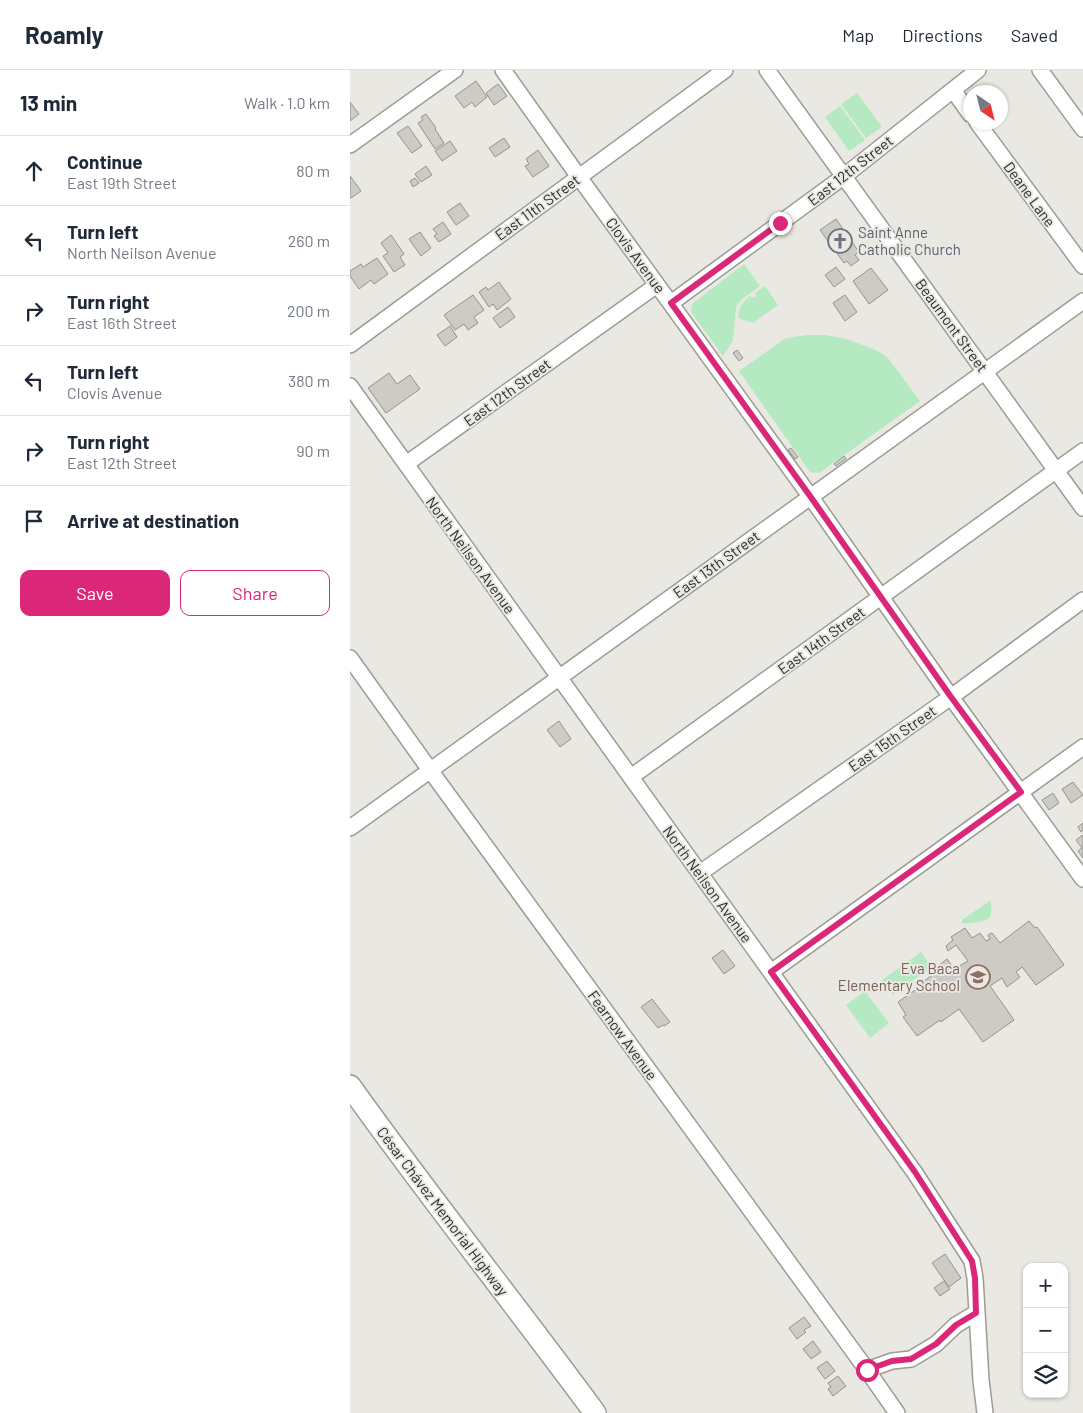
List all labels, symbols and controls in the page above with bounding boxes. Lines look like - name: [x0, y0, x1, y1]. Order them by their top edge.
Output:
- text: Roamly: [25, 20, 104, 49]
- text: Map: [842, 24, 874, 46]
- text: Directions: [902, 24, 983, 46]
- text: Saved: [1011, 24, 1058, 46]
- north arrow: [963, 85, 1008, 130]
- text: 13 min: [20, 90, 77, 115]
- text: Walk · 1.0 km: [244, 93, 330, 112]
- street label: East 12th Street: [804, 131, 896, 209]
- text: Continue: [67, 150, 143, 173]
- icon: ahead: [20, 157, 48, 185]
- street label: Deane Lane: [1000, 158, 1060, 230]
- text: 80 m: [296, 161, 330, 180]
- street label: East 11th Street: [491, 170, 583, 244]
- text: East 19th Street: [67, 173, 177, 192]
- route end: [769, 212, 792, 235]
- street label: Clovis Avenue: [602, 214, 670, 296]
- text: Turn left: [67, 220, 138, 243]
- place label: Saint Anne Catholic Church: [858, 223, 961, 258]
- icon: left: [20, 227, 48, 255]
- church icon: Saint Anne Catholic Church: [827, 228, 853, 254]
- text: 260 m: [288, 231, 330, 250]
- text: North Neilson Avenue: [67, 243, 216, 262]
- street label: Beaumont Street: [912, 275, 992, 375]
- text: Turn right: [67, 290, 149, 313]
- icon: right: [20, 297, 48, 325]
- text: 200 m: [287, 301, 330, 320]
- text: East 16th Street: [67, 313, 177, 332]
- street label: East 12th Street: [460, 354, 554, 430]
- text: Turn left: [67, 360, 138, 383]
- icon: left: [20, 367, 48, 395]
- text: 380 m: [288, 371, 330, 390]
- text: Clovis Avenue: [67, 383, 162, 402]
- text: Turn right: [67, 430, 149, 453]
- icon: right: [20, 437, 48, 465]
- text: 90 m: [296, 441, 330, 460]
- text: East 12th Street: [67, 453, 177, 472]
- street label: North Neilson Avenue: [423, 493, 519, 617]
- icon: arrive: [20, 507, 48, 535]
- text: Arrive at destination: [67, 509, 239, 532]
- street label: East 13th Street: [669, 526, 763, 602]
- button: Save: [20, 570, 170, 616]
- button: Share: [180, 570, 330, 616]
- street label: East 14th Street: [774, 602, 868, 678]
- street label: East 15th Street: [845, 701, 939, 775]
- street label: North Neilson Avenue: [660, 822, 756, 946]
- place label: Eva Baca Elementary School: [838, 959, 960, 994]
- school or university icon: Eva Baca Elementary School: [965, 964, 991, 990]
- street label: Fearnow Avenue: [584, 987, 662, 1083]
- street label: César Chávez Memorial Highway: [374, 1123, 512, 1299]
- map controls: [1023, 1263, 1068, 1398]
- button: +: [1023, 1263, 1068, 1308]
- button: −: [1023, 1308, 1068, 1353]
- button: layers: [1023, 1353, 1068, 1398]
- route start: [856, 1359, 879, 1382]

